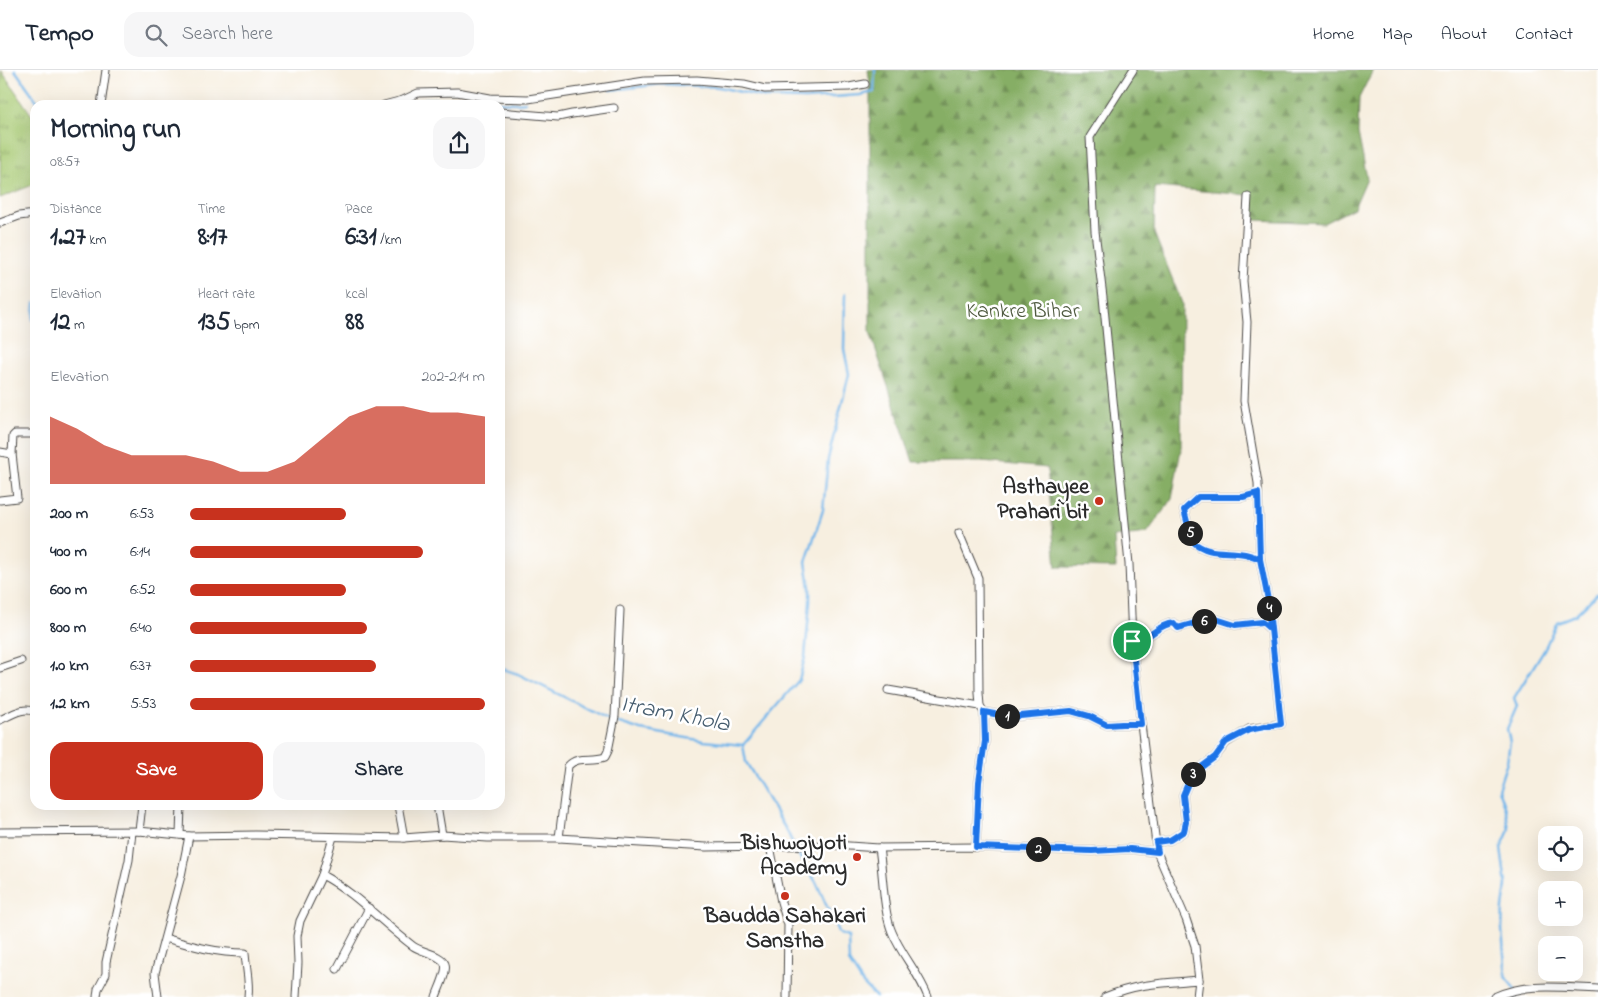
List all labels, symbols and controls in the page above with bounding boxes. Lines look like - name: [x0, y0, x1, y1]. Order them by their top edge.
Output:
- search box: [124, 12, 474, 57]
- text: Tempo: [25, 17, 94, 52]
- icon: search: [142, 21, 170, 49]
- text: Search here: [182, 21, 273, 48]
- text: Home: [1313, 22, 1354, 48]
- text: Map: [1382, 22, 1413, 48]
- text: About: [1441, 22, 1487, 48]
- text: Contact: [1515, 22, 1573, 48]
- text: Morning run: [50, 110, 181, 151]
- button: share: [433, 117, 485, 169]
- text: 08:57: [50, 150, 80, 174]
- text: Distance: [50, 199, 102, 220]
- text: Time: [198, 199, 225, 220]
- text: Pace: [345, 199, 373, 220]
- text: 1.27: [50, 220, 86, 256]
- text: 8:17: [198, 220, 227, 256]
- text: 6:31: [345, 220, 377, 256]
- text: km: [86, 230, 106, 251]
- text: /km: [377, 230, 402, 251]
- text: Elevation: [50, 284, 101, 305]
- text: Heart rate: [198, 284, 255, 305]
- text: kcal: [345, 284, 368, 305]
- park label: Kankre Bihar: [966, 296, 1080, 328]
- text: 12: [50, 305, 70, 341]
- text: 135: [198, 305, 230, 341]
- text: 88: [345, 305, 364, 341]
- text: m: [70, 315, 85, 336]
- text: bpm: [230, 315, 260, 336]
- text: Elevation: [50, 365, 109, 389]
- text: 202–214 m: [422, 365, 485, 389]
- place label: Asthayee Prahari bit: [997, 472, 1090, 529]
- marker: Asthayee Prahari bit: [1093, 495, 1105, 507]
- text: 200 m: [50, 502, 88, 526]
- text: 6:53: [130, 502, 154, 526]
- pin: 5: [1178, 520, 1202, 546]
- text: 5: [1186, 523, 1195, 544]
- text: 400 m: [50, 540, 87, 564]
- text: 6:14: [130, 540, 150, 564]
- text: 600 m: [50, 578, 87, 602]
- text: 6:52: [130, 578, 156, 602]
- pin: 4: [1256, 596, 1282, 620]
- text: 4: [1267, 598, 1272, 619]
- pin: 6: [1192, 608, 1216, 634]
- text: 6: [1201, 611, 1208, 632]
- text: 800 m: [50, 616, 86, 640]
- text: 6:40: [130, 616, 152, 640]
- pin: [1111, 620, 1153, 662]
- icon: arrive: [1118, 627, 1146, 655]
- text: 1.0 km: [50, 654, 89, 678]
- text: 6:37: [130, 654, 152, 678]
- water label: Itram Khola: [617, 687, 734, 743]
- text: 1.2 km: [50, 692, 90, 716]
- text: 5:53: [130, 692, 156, 716]
- pin: 1: [994, 704, 1020, 728]
- text: 1: [1005, 706, 1010, 727]
- button: Save: [50, 742, 263, 800]
- button: Share: [273, 742, 485, 800]
- pin: 3: [1180, 762, 1206, 786]
- text: 3: [1191, 764, 1196, 785]
- map controls: [1538, 826, 1583, 981]
- button: locate: [1538, 826, 1583, 871]
- place label: Bishwojyoti Academy: [740, 828, 847, 886]
- pin: 2: [1026, 836, 1050, 862]
- text: 2: [1035, 839, 1042, 860]
- marker: Bishwojyoti Academy: [851, 851, 863, 863]
- button: +: [1538, 881, 1583, 926]
- marker: Baudda Sahakari Sanstha: [779, 890, 791, 902]
- place label: Baudda Sahakari Sanstha: [703, 901, 866, 958]
- button: −: [1538, 936, 1583, 981]

